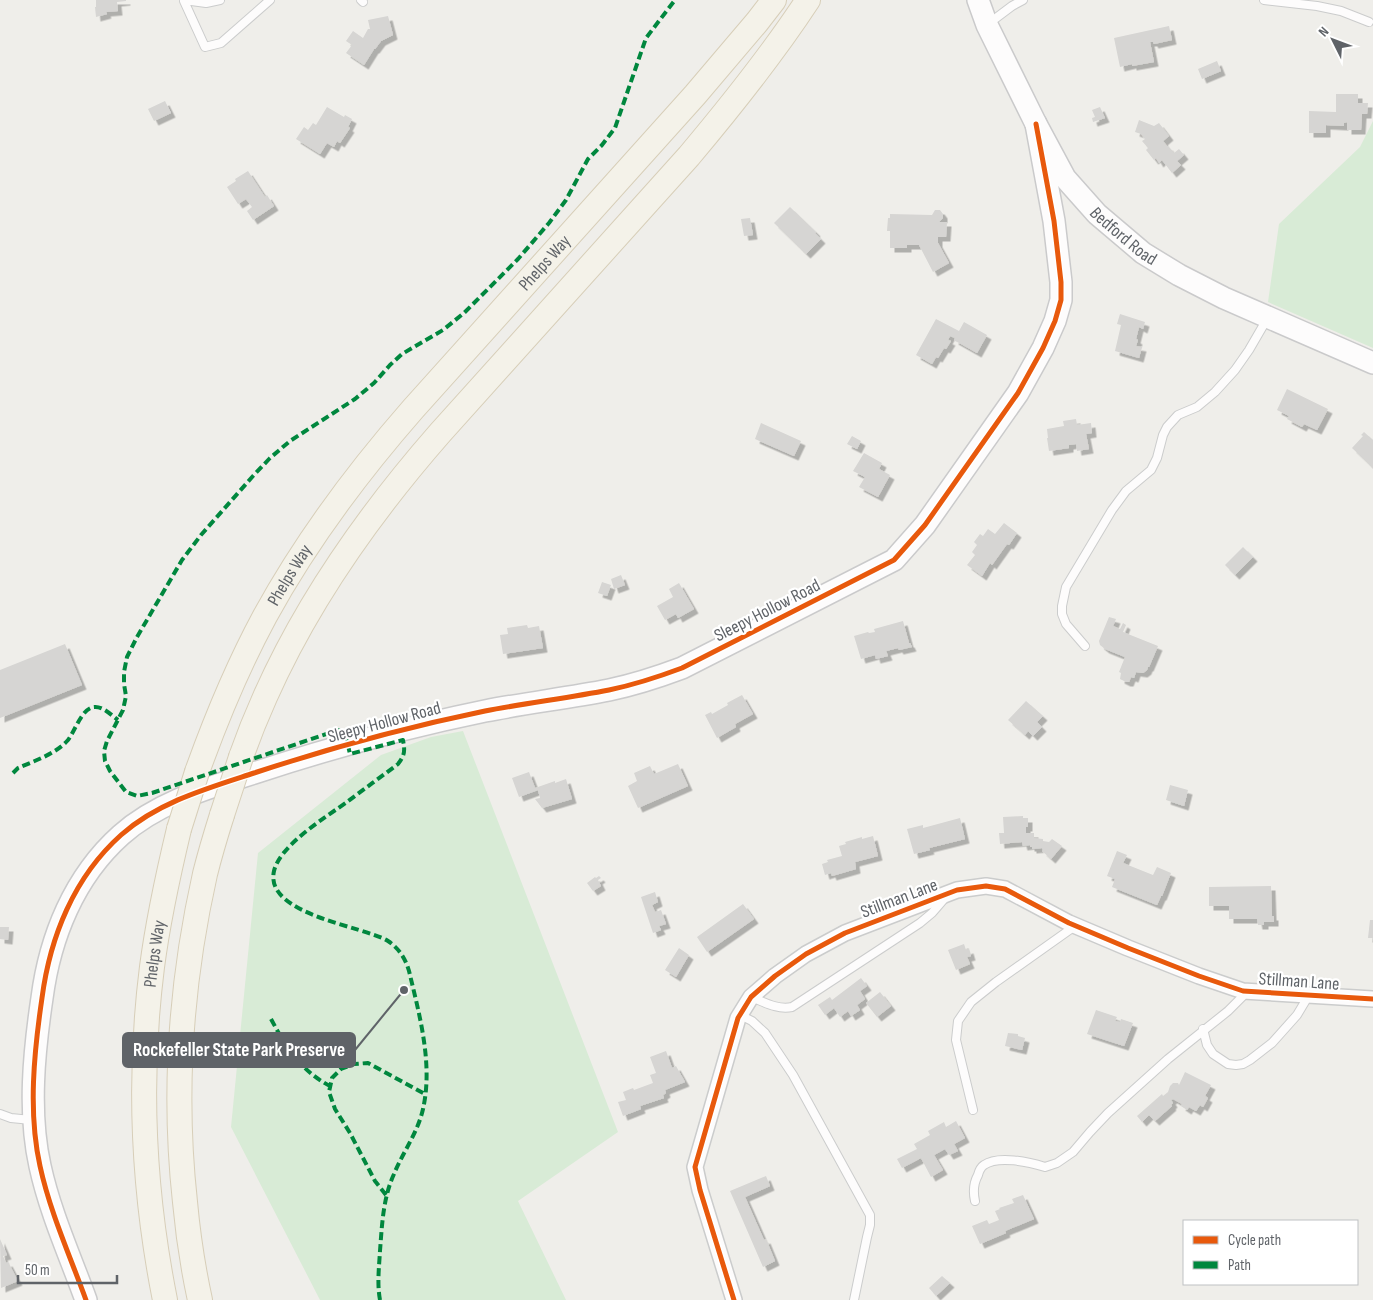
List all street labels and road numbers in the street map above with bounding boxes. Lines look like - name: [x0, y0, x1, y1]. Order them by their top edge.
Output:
- street label: Bedford Road: [1085, 203, 1160, 270]
- street label: Phelps Way: [514, 231, 575, 295]
- street label: Phelps Way: [263, 541, 316, 609]
- street label: Sleepy Hollow Road: [711, 575, 824, 646]
- street label: Sleepy Hollow Road: [325, 697, 443, 748]
- street label: Stillman Lane: [858, 874, 941, 923]
- street label: Phelps Way: [140, 919, 170, 989]
- street label: Stillman Lane: [1258, 968, 1340, 995]

